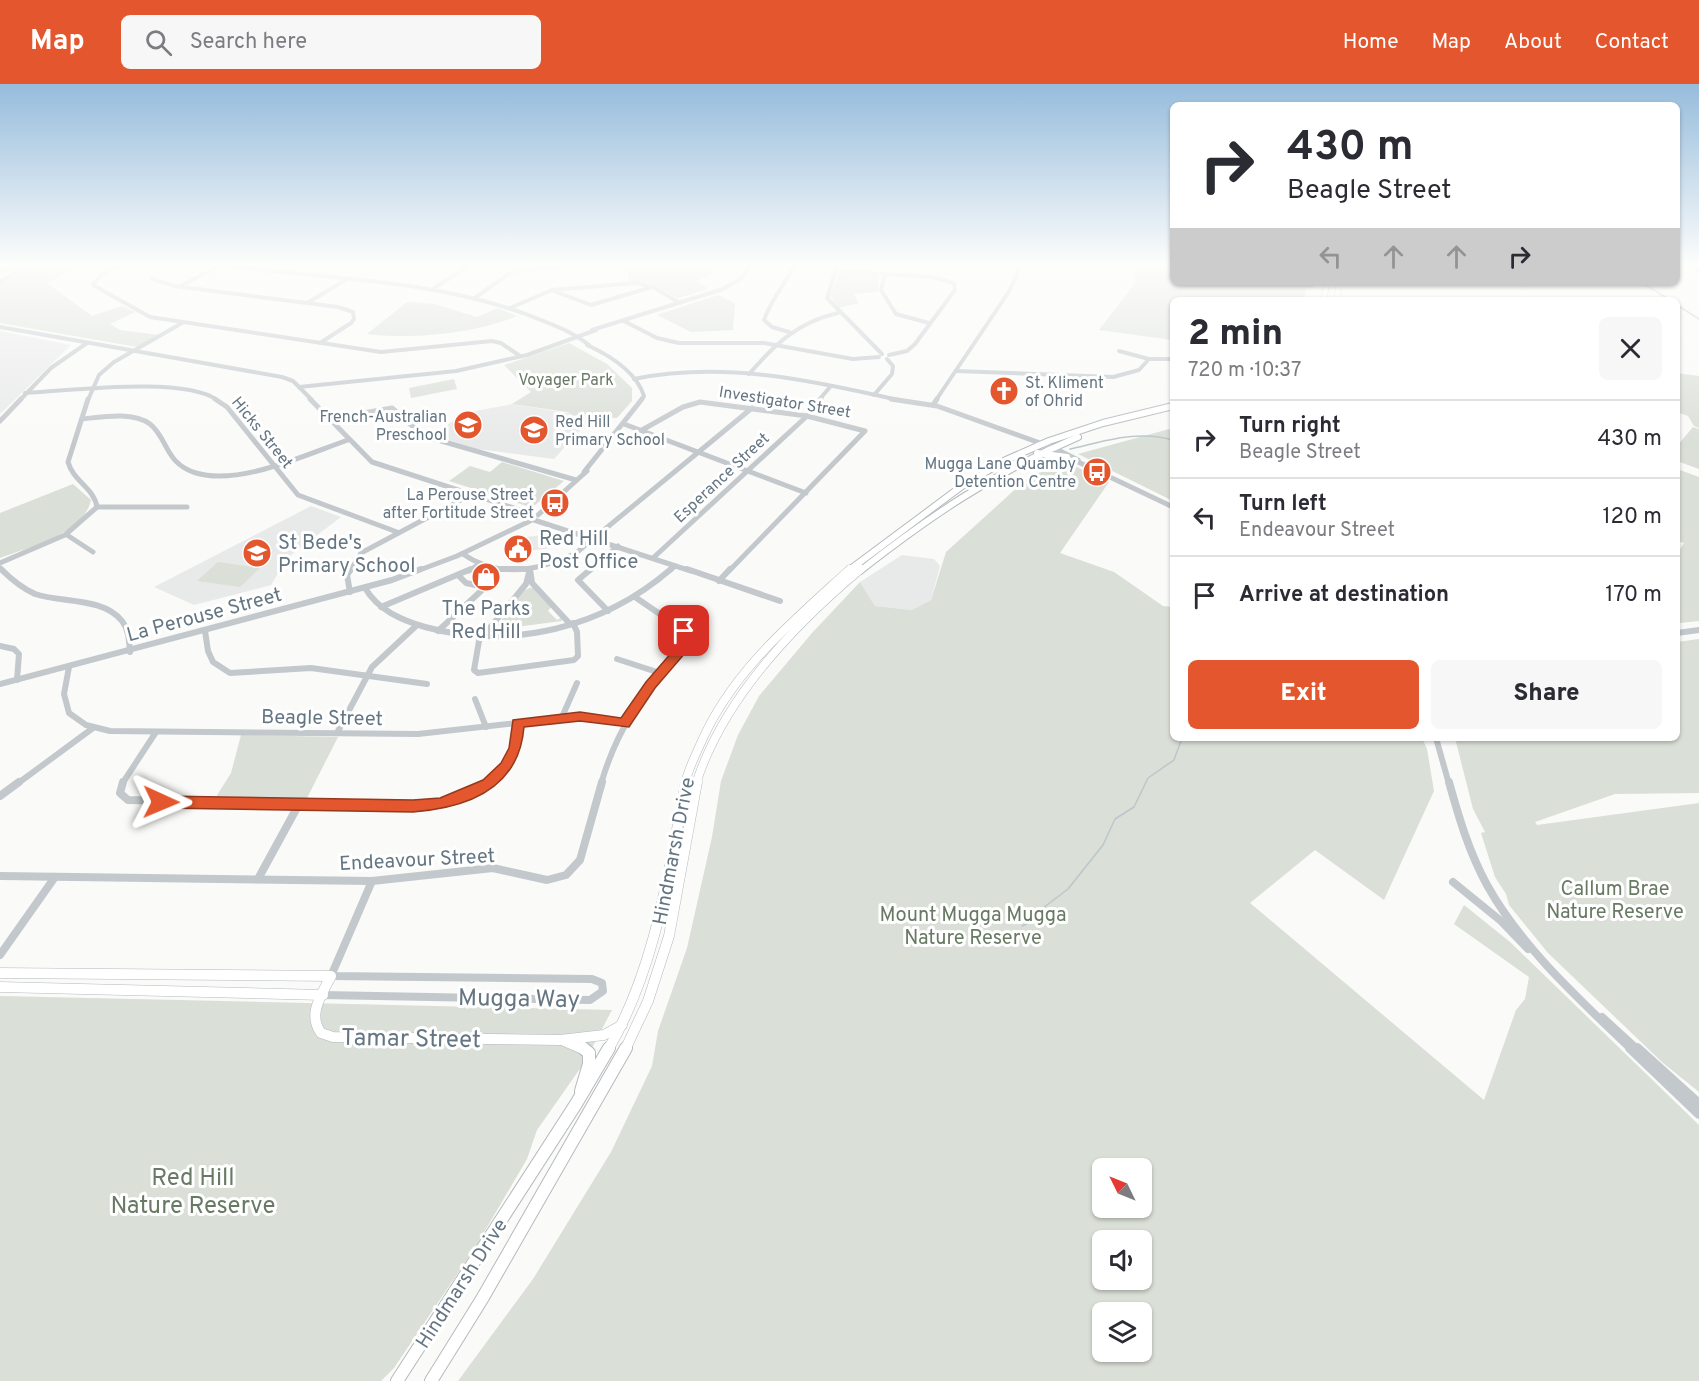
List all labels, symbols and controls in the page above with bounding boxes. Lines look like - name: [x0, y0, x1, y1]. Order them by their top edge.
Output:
- search box: [121, 15, 541, 69]
- text: Map: [30, 24, 85, 60]
- icon: search: [142, 26, 175, 59]
- text: Search here: [190, 29, 307, 56]
- text: Home: [1343, 29, 1399, 56]
- text: Map: [1432, 29, 1471, 56]
- text: About: [1504, 29, 1562, 56]
- text: Contact: [1595, 29, 1669, 56]
- text: 430 m: [1287, 122, 1413, 175]
- icon: right: [1188, 126, 1266, 204]
- text: Beagle Street: [1287, 174, 1451, 208]
- icon: left: [1314, 240, 1347, 273]
- icon: ahead: [1377, 240, 1410, 273]
- icon: ahead: [1440, 240, 1473, 273]
- icon: right: [1503, 240, 1536, 273]
- text: 2 min: [1188, 312, 1283, 358]
- button: close: [1599, 317, 1662, 380]
- text: 720 m · 10:37: [1188, 358, 1301, 384]
- park label: Voyager Park: [518, 371, 614, 391]
- place label: St. Kliment of Ohrid: [1025, 374, 1104, 412]
- church icon: St. Kliment of Ohrid: [988, 375, 1020, 407]
- street label: Investigator Street: [717, 383, 852, 423]
- street label: Hicks Street: [226, 393, 297, 473]
- place label: French-Australian Preschool: [319, 408, 447, 446]
- school or university icon: French-Australian Preschool: [452, 409, 484, 441]
- place label: Red Hill Primary School: [555, 413, 665, 451]
- text: Turn right: [1239, 413, 1341, 440]
- school or university icon: Red Hill Primary School: [518, 414, 550, 446]
- icon: right: [1188, 423, 1221, 456]
- text: 430 m: [1597, 426, 1662, 453]
- street label: Esperance Street: [670, 429, 774, 528]
- text: Beagle Street: [1239, 440, 1361, 466]
- place label: Mugga Lane Quamby Detention Centre: [924, 455, 1076, 493]
- bus stop icon: Mugga Lane Quamby Detention Centre: [1081, 456, 1113, 488]
- place label: La Perouse Street after Fortitude Street: [383, 486, 534, 524]
- bus stop icon: La Perouse Street after Fortitude Street: [539, 487, 571, 519]
- text: Turn left: [1239, 491, 1327, 518]
- icon: left: [1188, 501, 1221, 534]
- text: 120 m: [1602, 504, 1662, 531]
- text: Endeavour Street: [1239, 518, 1395, 544]
- place label: Red Hill Post Office: [539, 527, 638, 576]
- place label: St Bede's Primary School: [278, 531, 415, 580]
- public building icon: Red Hill Post Office: [502, 533, 534, 565]
- school or university icon: St Bede's Primary School: [241, 537, 273, 569]
- shop icon: The Parks Red Hill: [470, 561, 502, 593]
- icon: arrive: [1188, 579, 1221, 612]
- text: Arrive at destination: [1239, 582, 1449, 609]
- text: 170 m: [1605, 582, 1662, 609]
- street label: La Perouse Street: [124, 583, 285, 649]
- place label: The Parks Red Hill: [442, 597, 530, 646]
- pin: [658, 605, 709, 656]
- icon: arrive: [667, 614, 700, 647]
- button: Exit: [1188, 660, 1419, 729]
- button: Share: [1431, 660, 1662, 729]
- street label: Beagle Street: [261, 705, 383, 733]
- position arrow: [129, 770, 193, 834]
- street label: Hindmarsh Drive: [648, 775, 702, 927]
- street label: Endeavour Street: [338, 844, 496, 878]
- park label: Callum Brae Nature Reserve: [1546, 877, 1684, 926]
- park label: Mount Mugga Mugga Nature Reserve: [879, 903, 1067, 952]
- street label: Mugga Way: [458, 984, 580, 1016]
- street label: Tamar Street: [341, 1024, 481, 1056]
- north arrow: [1092, 1158, 1152, 1218]
- map controls: [1092, 1158, 1152, 1362]
- park label: Red Hill Nature Reserve: [111, 1164, 275, 1222]
- street label: Hindmarsh Drive: [411, 1214, 514, 1354]
- button: sound: [1092, 1230, 1152, 1290]
- button: layers: [1092, 1302, 1152, 1362]

